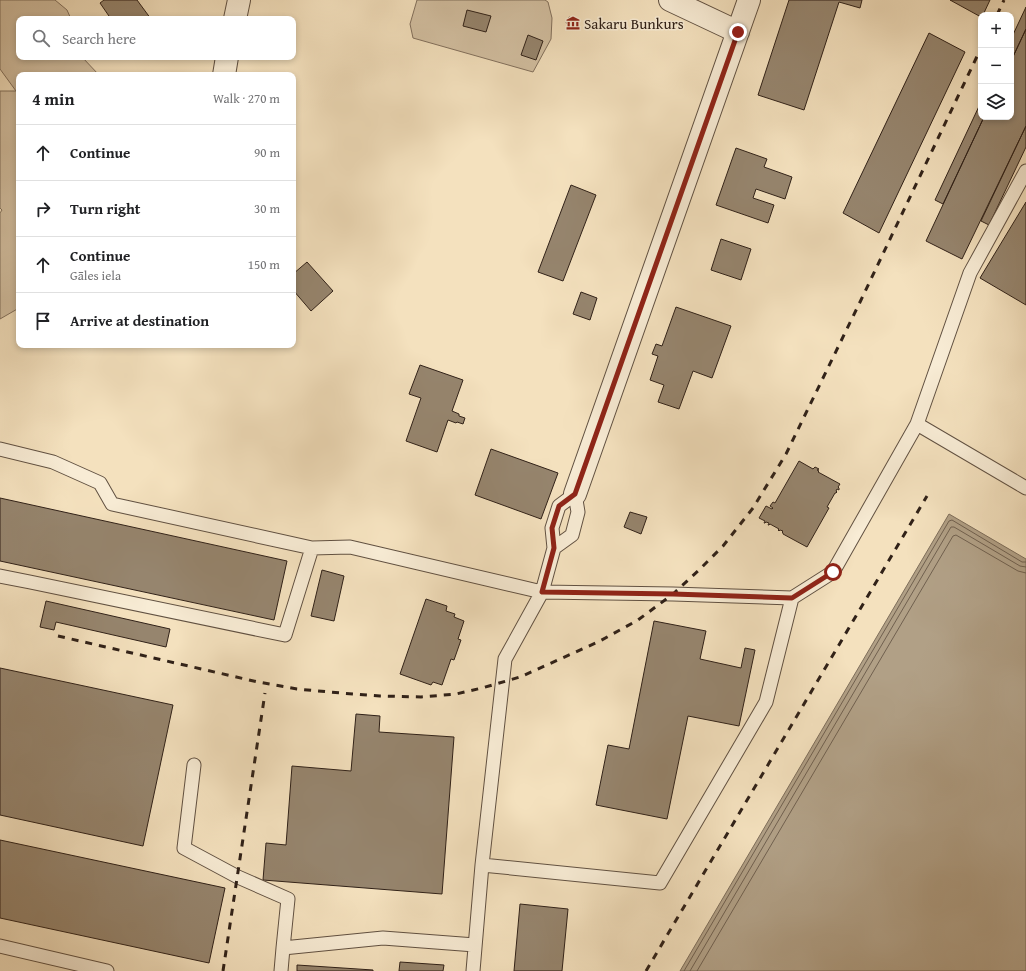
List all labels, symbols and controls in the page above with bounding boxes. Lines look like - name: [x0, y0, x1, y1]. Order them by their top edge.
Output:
- map controls: [978, 12, 1014, 120]
- button: +: [978, 12, 1014, 48]
- place label: Sakaru Bunkurs: [584, 13, 684, 34]
- museum icon: Sakaru Bunkurs: [565, 15, 581, 31]
- search box: [16, 16, 296, 60]
- route end: [729, 23, 747, 41]
- icon: search: [30, 27, 52, 49]
- text: Search here: [62, 28, 136, 49]
- button: −: [978, 48, 1014, 84]
- button: layers: [978, 84, 1014, 120]
- text: 4 min: [32, 86, 74, 111]
- text: Walk · 270 m: [213, 89, 280, 108]
- icon: ahead: [32, 142, 54, 164]
- text: Continue: [70, 142, 131, 163]
- text: 90 m: [254, 143, 280, 162]
- icon: right: [32, 198, 54, 220]
- text: Turn right: [70, 198, 141, 219]
- text: 30 m: [254, 199, 280, 218]
- text: Continue: [70, 245, 131, 266]
- icon: ahead: [32, 254, 54, 276]
- text: 150 m: [248, 255, 280, 274]
- text: Gāles iela: [70, 266, 121, 285]
- icon: arrive: [32, 310, 54, 332]
- text: Arrive at destination: [70, 310, 209, 331]
- route start: [824, 563, 842, 581]

